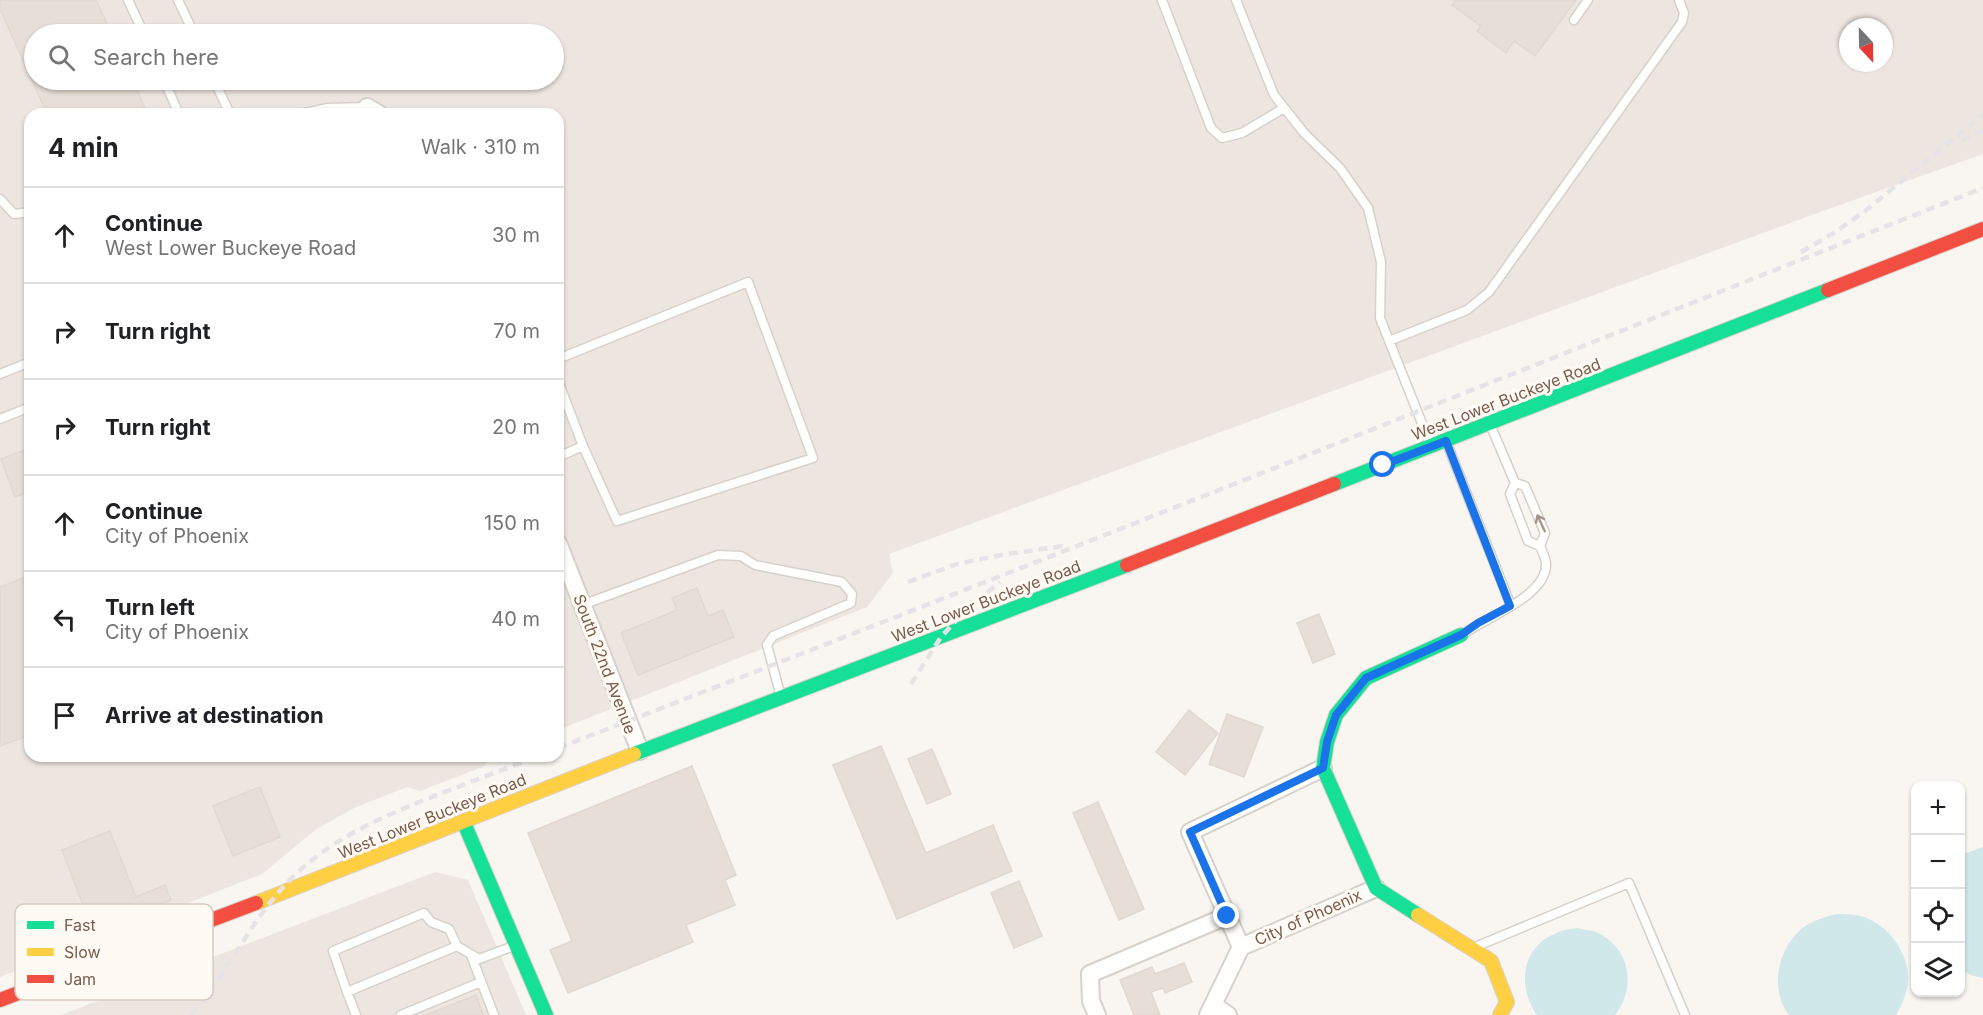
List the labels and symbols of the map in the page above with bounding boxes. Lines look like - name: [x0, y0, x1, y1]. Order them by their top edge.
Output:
- north arrow: [1839, 18, 1893, 72]
- street label: West Lower Buckeye Road: [1409, 354, 1603, 444]
- route start: [1369, 451, 1395, 477]
- one-way arrow: [1534, 515, 1546, 533]
- street label: West Lower Buckeye Road: [889, 556, 1083, 646]
- street label: South 22nd Avenue: [569, 591, 641, 737]
- street label: West Lower Buckeye Road: [335, 769, 529, 863]
- street label: City of Phoenix: [1251, 884, 1365, 950]
- route end: [1213, 902, 1239, 928]
- legend: [15, 904, 213, 1000]
- text: Fast: [64, 915, 96, 935]
- text: Slow: [64, 942, 101, 962]
- text: Jam: [64, 969, 96, 989]

